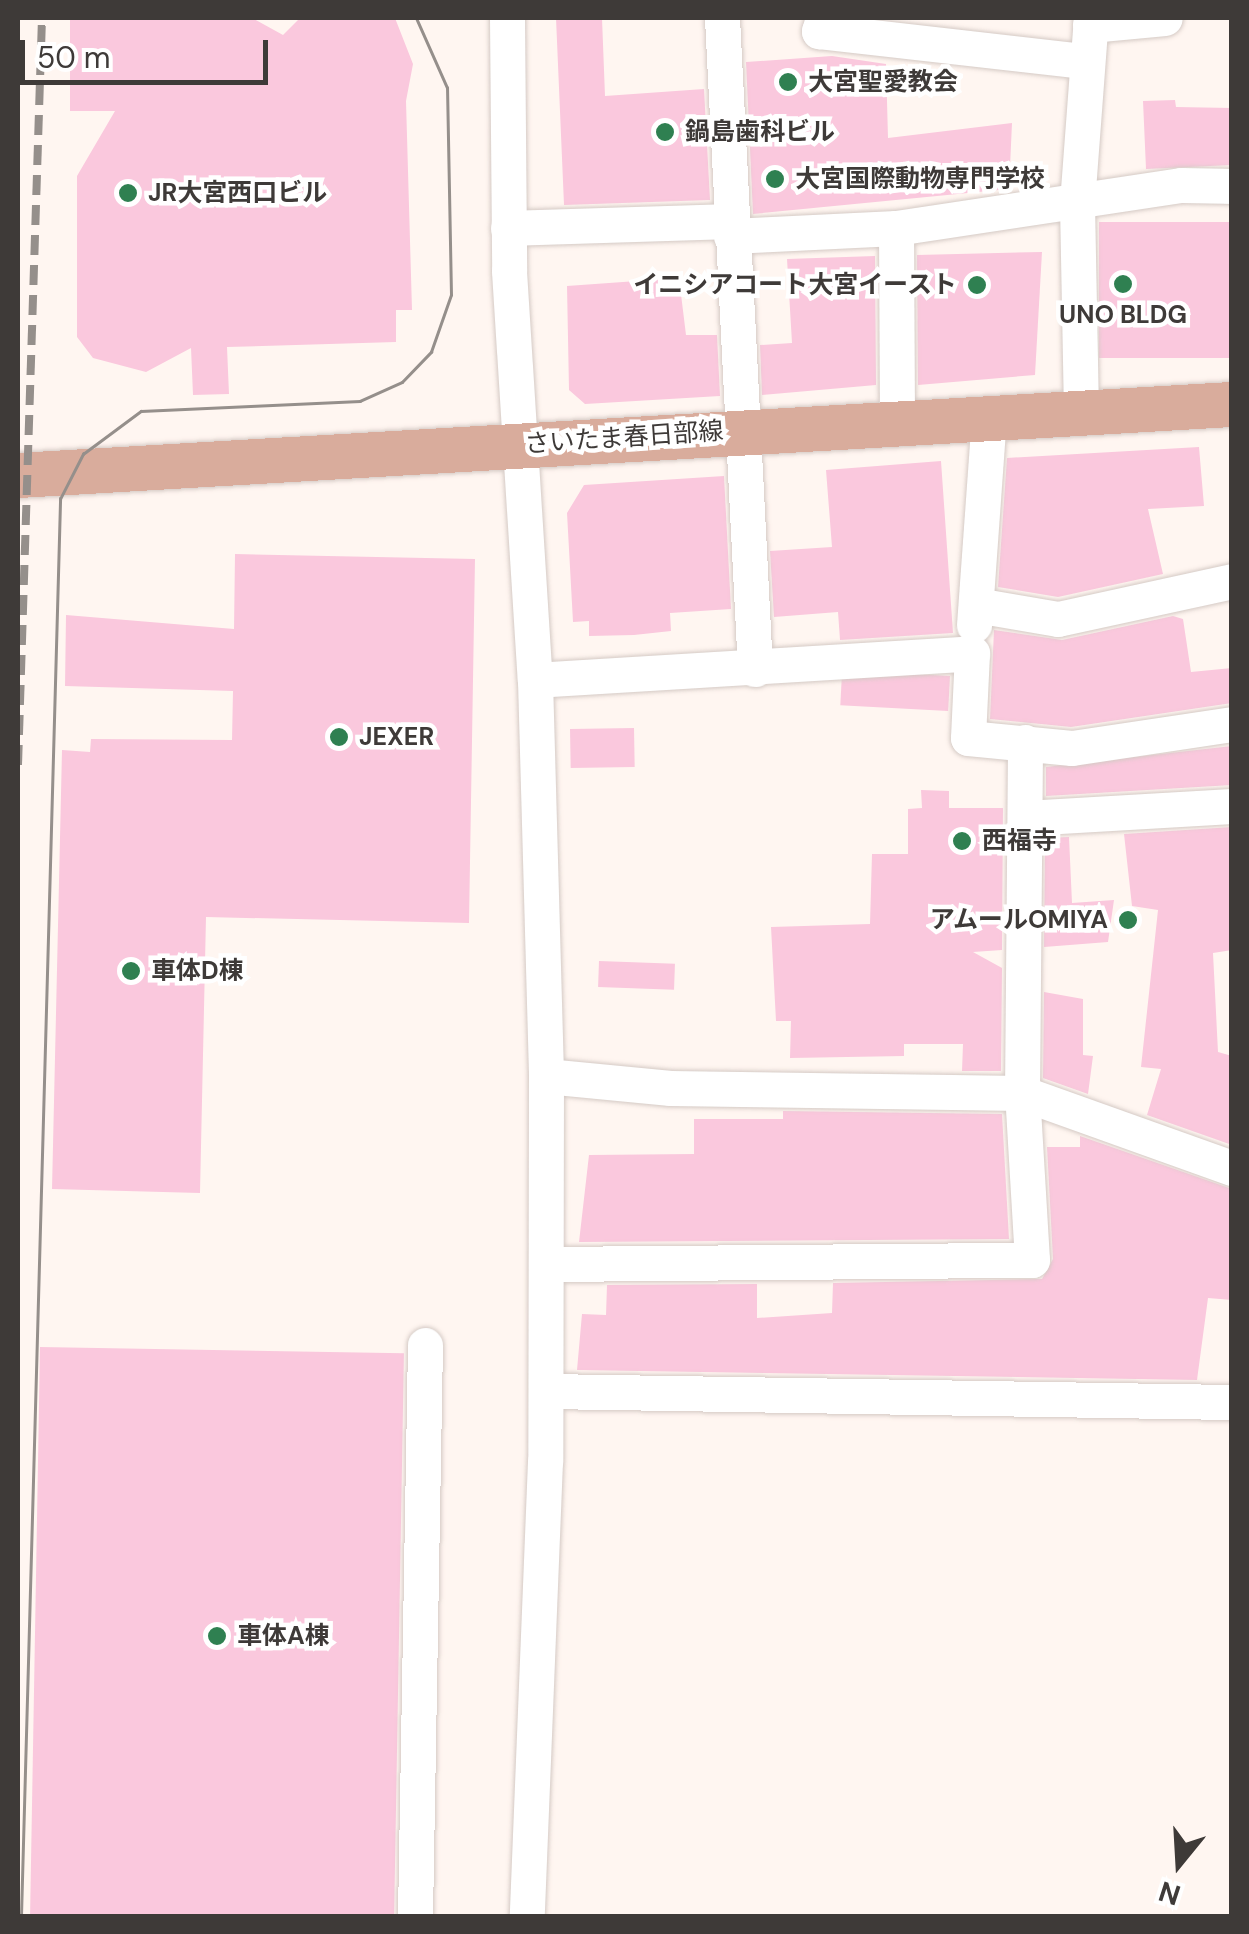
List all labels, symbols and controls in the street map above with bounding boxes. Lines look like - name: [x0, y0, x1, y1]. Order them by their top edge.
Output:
- scale bar: [25, 20, 272, 82]
- text: 50 m: [37, 38, 111, 77]
- place label: 大宮聖愛教会: [808, 67, 958, 97]
- marker: 大宮聖愛教会: [777, 71, 799, 93]
- place label: 鍋島歯科ビル: [685, 117, 835, 147]
- marker: 鍋島歯科ビル: [654, 121, 676, 143]
- place label: 大宮国際動物専門学校: [795, 164, 1045, 194]
- marker: 大宮国際動物専門学校: [764, 168, 786, 190]
- place label: JR大宮西口ビル: [148, 178, 327, 208]
- marker: JR大宮西口ビル: [117, 182, 139, 204]
- place label: イニシアコート大宮イースト: [632, 270, 957, 300]
- marker: UNO BLDG: [1112, 273, 1134, 295]
- marker: イニシアコート大宮イースト: [966, 274, 988, 296]
- place label: UNO BLDG: [1059, 300, 1187, 330]
- street label: さいたま春日部線: [523, 416, 725, 460]
- place label: JEXER: [359, 722, 434, 752]
- marker: JEXER: [328, 726, 350, 748]
- place label: 西福寺: [982, 826, 1057, 856]
- marker: 西福寺: [951, 830, 973, 852]
- place label: アムールOMIYA: [928, 905, 1108, 935]
- marker: アムールOMIYA: [1117, 909, 1139, 931]
- place label: 車体D棟: [151, 956, 244, 986]
- marker: 車体D棟: [120, 960, 142, 982]
- place label: 車体A棟: [237, 1621, 330, 1651]
- marker: 車体A棟: [206, 1625, 228, 1647]
- north arrow: [1129, 1814, 1229, 1914]
- text: N: [1154, 1872, 1185, 1914]

